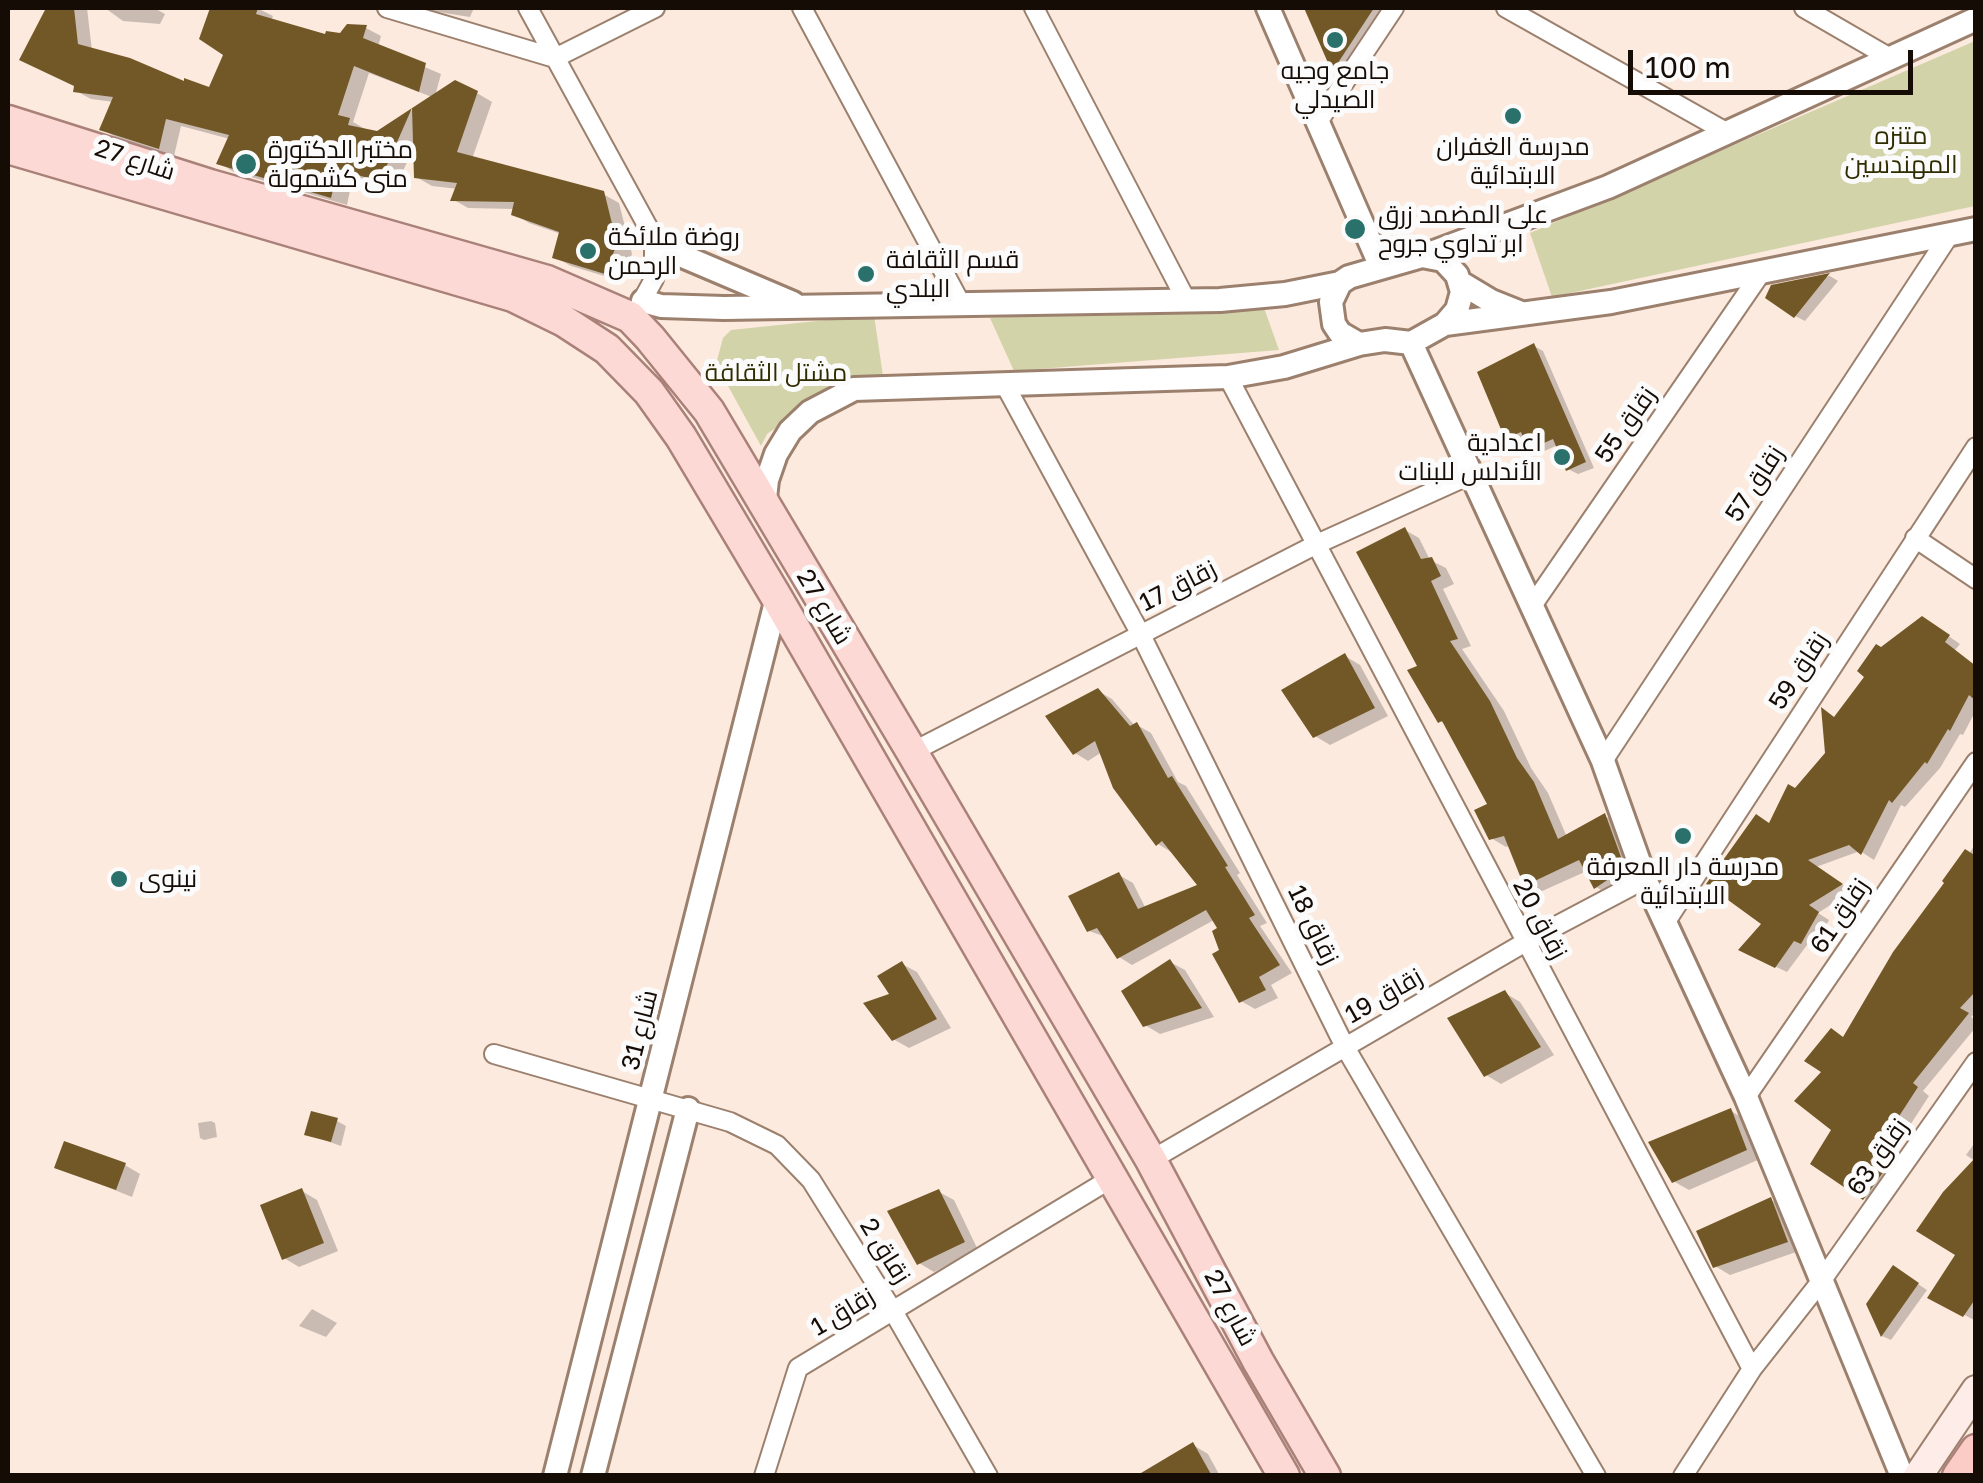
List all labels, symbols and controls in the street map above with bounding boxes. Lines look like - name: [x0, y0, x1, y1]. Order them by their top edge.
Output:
- marker: جامع وجيه الصيدلي: [1324, 29, 1346, 51]
- scale bar: [1633, 30, 1918, 92]
- text: 100 m: [1645, 49, 1731, 85]
- place label: جامع وجيه الصيدلي: [1281, 56, 1389, 115]
- marker: مدرسة الغفران الابتدائية: [1502, 105, 1524, 127]
- park label: متنزه المهندسين: [1844, 121, 1958, 180]
- place label: مدرسة الغفران الابتدائية: [1436, 132, 1590, 191]
- street label: شارع 27: [91, 133, 179, 187]
- place label: مختبر الدكتورة منى كشمولة: [268, 135, 413, 194]
- marker: مختبر الدكتورة منى كشمولة: [233, 151, 259, 177]
- place label: علي المضمد زرق ابر تداوي جروح: [1378, 200, 1548, 259]
- marker: علي المضمد زرق ابر تداوي جروح: [1342, 216, 1368, 242]
- place label: روضة ملائكة الرحمن: [608, 222, 740, 281]
- marker: روضة ملائكة الرحمن: [577, 240, 599, 262]
- place label: قسم الثقافة البلدي: [886, 245, 1019, 304]
- marker: قسم الثقافة البلدي: [855, 263, 877, 285]
- park label: مشتل الثقافة: [705, 358, 847, 388]
- street label: زقاق 55: [1589, 381, 1663, 469]
- place label: اعدادية الأندلس للبنات: [1398, 428, 1542, 487]
- street label: زقاق 57: [1719, 440, 1791, 528]
- marker: اعدادية الأندلس للبنات: [1551, 446, 1573, 468]
- street label: زقاق 17: [1135, 554, 1221, 618]
- street label: شارع 27: [790, 564, 858, 650]
- street label: زقاق 59: [1763, 627, 1835, 715]
- marker: مدرسة دار المعرفة الابتدائية: [1672, 825, 1694, 847]
- place label: مدرسة دار المعرفة الابتدائية: [1587, 852, 1779, 911]
- place label: نينوى: [139, 864, 197, 894]
- marker: نينوى: [108, 868, 130, 890]
- street label: زقاق 61: [1804, 873, 1876, 959]
- street label: زقاق 20: [1506, 874, 1574, 964]
- street label: زقاق 18: [1281, 881, 1345, 969]
- street label: زقاق 19: [1340, 962, 1428, 1030]
- street label: شارع 31: [616, 987, 664, 1073]
- street label: زقاق 63: [1841, 1113, 1915, 1201]
- street label: زقاق 2: [853, 1213, 917, 1289]
- street label: شارع 27: [1197, 1265, 1263, 1351]
- street label: زقاق 1: [806, 1281, 880, 1343]

